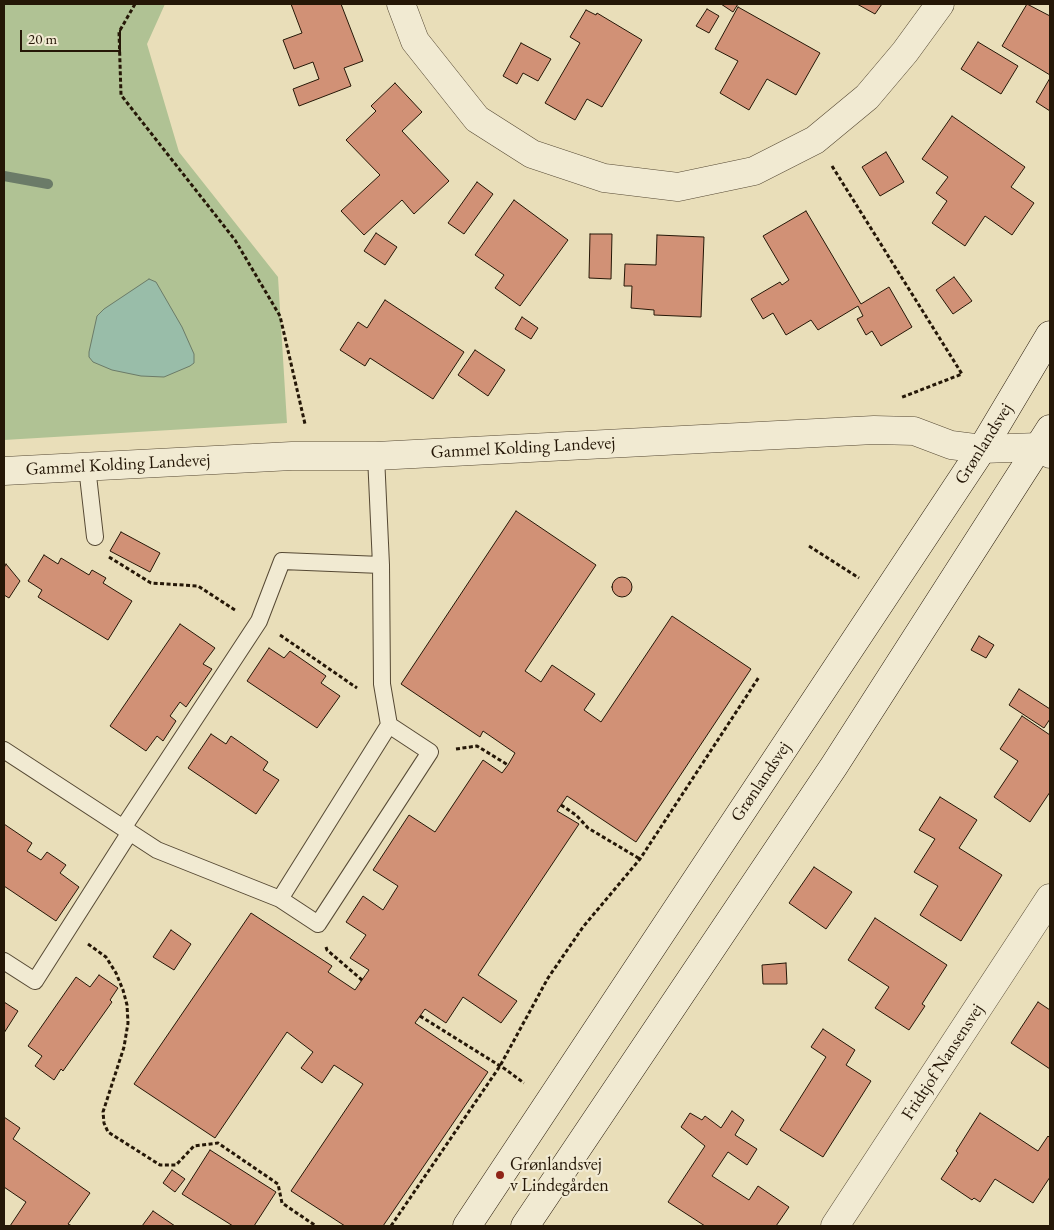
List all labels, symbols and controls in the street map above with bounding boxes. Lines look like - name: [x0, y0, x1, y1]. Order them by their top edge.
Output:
- scale bar: [22, 20, 124, 52]
- text: 20 m: [28, 29, 57, 48]
- street label: Grønlandsvej: [951, 399, 1017, 489]
- street label: Gammel Kolding Landevej: [430, 432, 616, 464]
- street label: Gammel Kolding Landevej: [25, 449, 211, 481]
- street label: Grønlandsvej: [726, 738, 796, 826]
- street label: Fridtjof Nansensvej: [897, 1000, 989, 1124]
- place label: Grønlandsvej v Lindegården: [510, 1154, 609, 1196]
- marker: Grønlandsvej v Lindegården: [494, 1169, 506, 1181]

